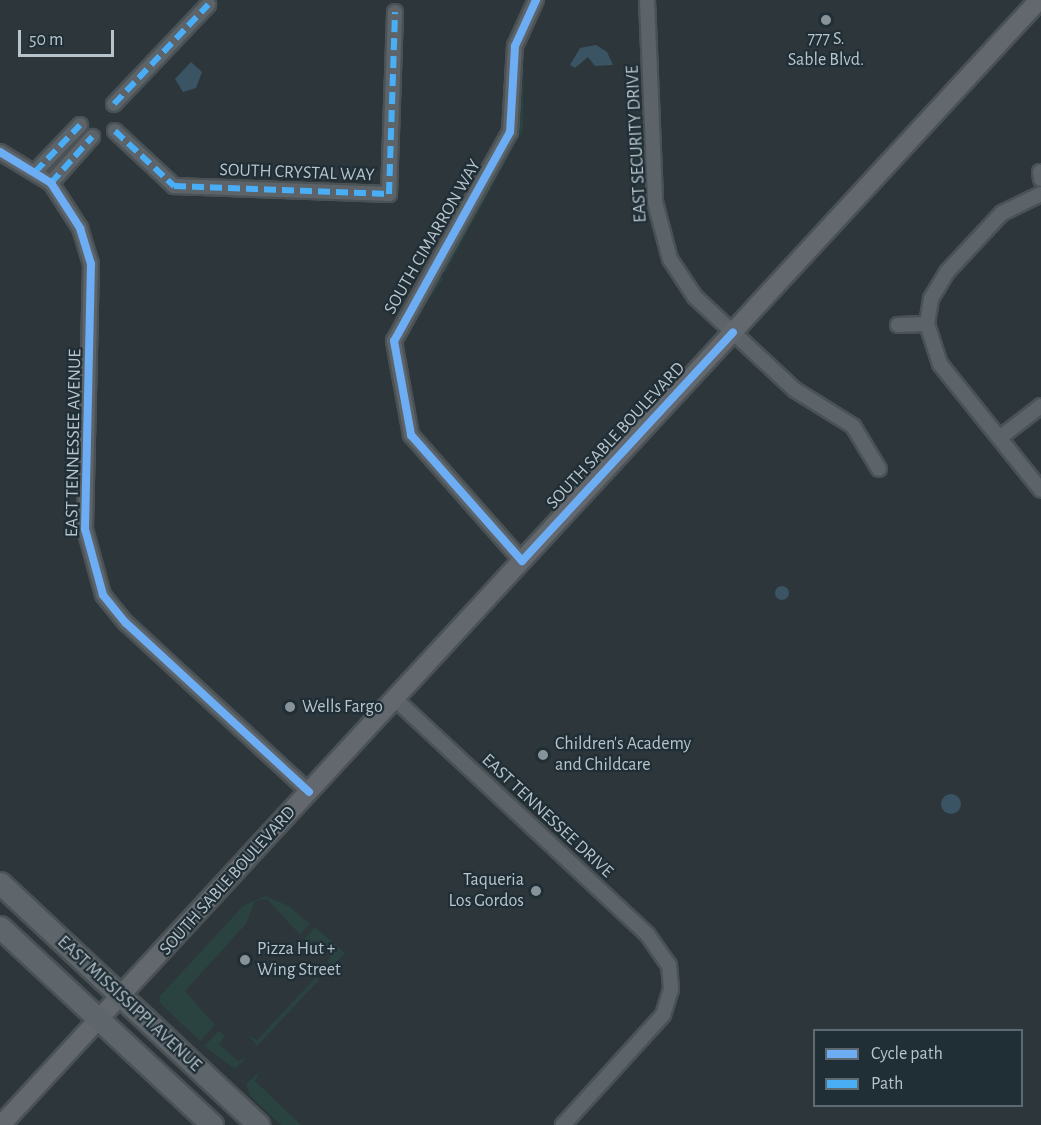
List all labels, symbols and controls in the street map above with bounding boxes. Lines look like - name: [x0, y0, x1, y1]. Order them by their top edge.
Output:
- marker: 777 S. Sable Blvd.: [819, 13, 833, 27]
- scale bar: [21, 18, 117, 56]
- place label: 777 S. Sable Blvd.: [788, 29, 864, 72]
- text: 50 m: [29, 31, 63, 49]
- street label: EAST SECURITY DRIVE: [622, 65, 652, 223]
- street label: SOUTH CIMARRON WAY: [380, 156, 486, 318]
- street label: SOUTH CRYSTAL WAY: [219, 159, 375, 187]
- street label: EAST TENNESSEE AVENUE: [62, 349, 86, 537]
- street label: SOUTH SABLE BOULEVARD: [542, 358, 690, 514]
- place label: Wells Fargo: [302, 696, 383, 718]
- marker: Wells Fargo: [283, 700, 297, 714]
- place label: Children's Academy and Childcare: [555, 734, 691, 777]
- marker: Children's Academy and Childcare: [536, 748, 550, 762]
- street label: EAST TENNESSEE DRIVE: [477, 749, 617, 883]
- street label: SOUTH SABLE BOULEVARD: [155, 802, 301, 960]
- place label: Taqueria Los Gordos: [449, 870, 524, 912]
- marker: Taqueria Los Gordos: [529, 884, 543, 898]
- street label: EAST MISSISSIPPI AVENUE: [52, 932, 206, 1076]
- place label: Pizza Hut + Wing Street: [257, 939, 341, 982]
- marker: Pizza Hut + Wing Street: [238, 953, 252, 967]
- legend: [813, 1029, 1023, 1107]
- text: Cycle path: [871, 1045, 943, 1063]
- text: Path: [871, 1075, 903, 1093]

